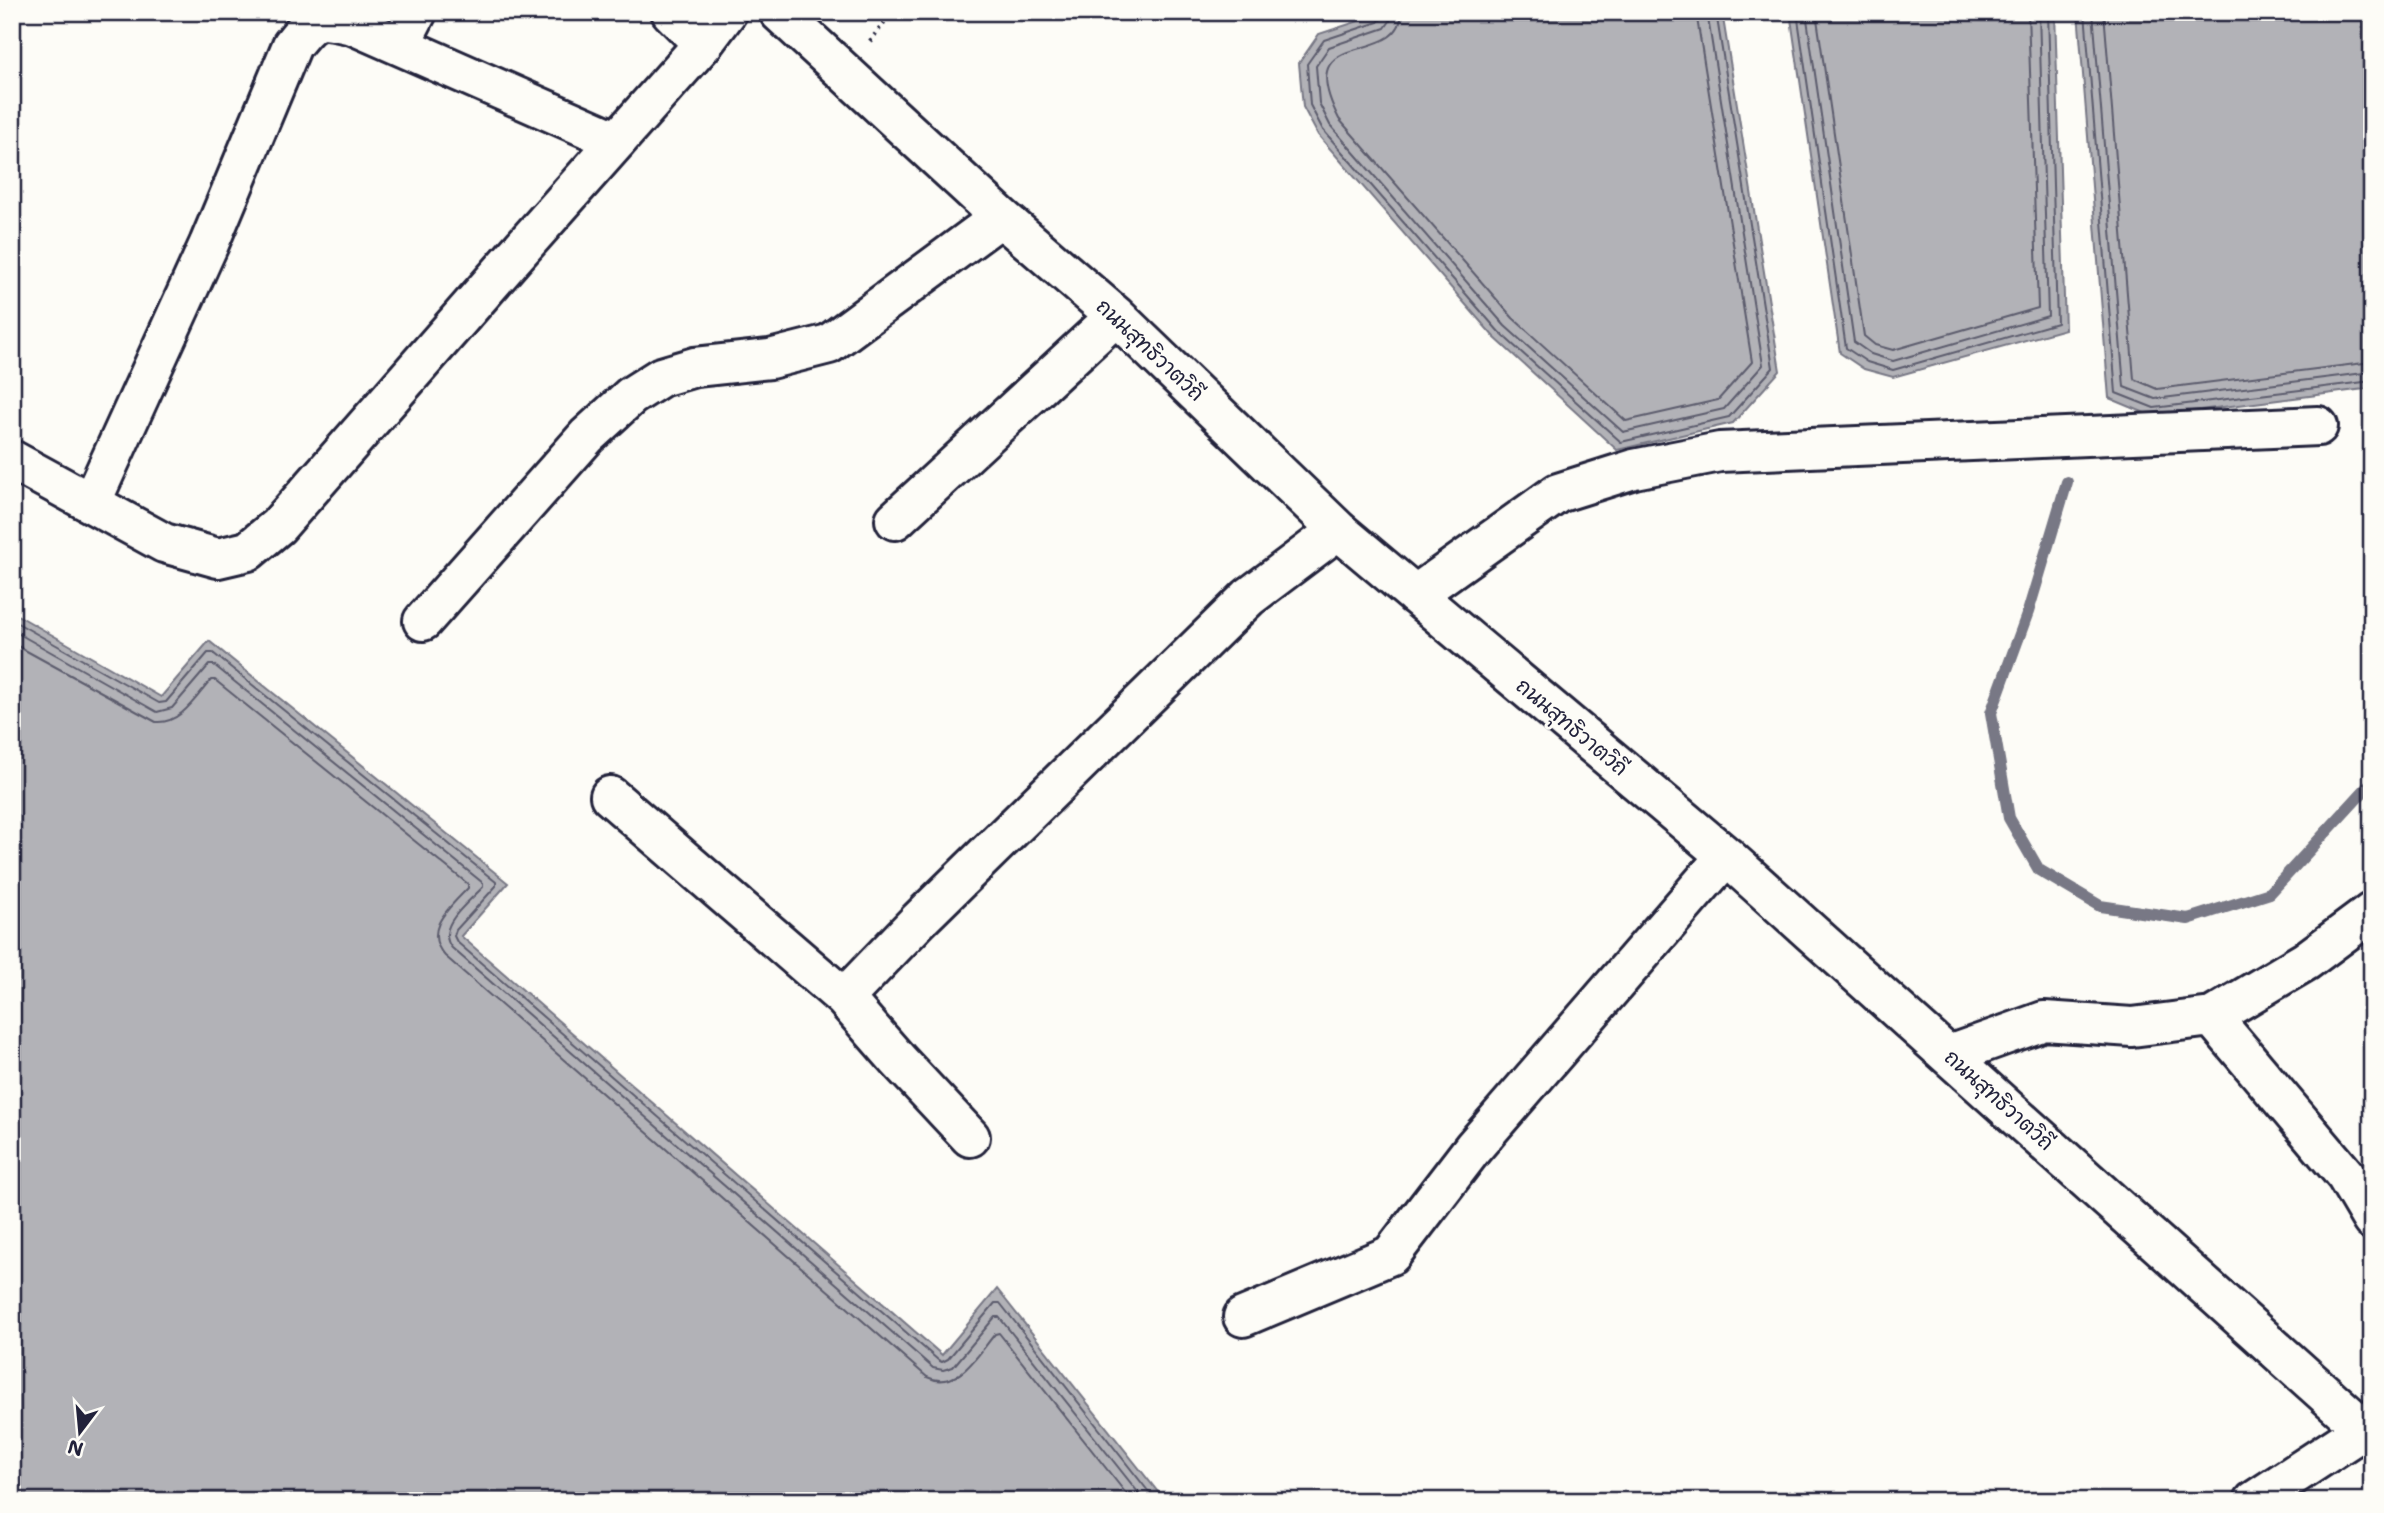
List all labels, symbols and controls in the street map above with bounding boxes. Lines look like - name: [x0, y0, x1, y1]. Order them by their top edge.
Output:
- street label: ถนนสุทธิวาตวิถี: [1088, 293, 1210, 409]
- street label: ถนนสุทธิวาตวิถี: [1509, 672, 1634, 784]
- street label: ถนนสุทธิวาตวิถี: [1937, 1043, 2060, 1158]
- north arrow: [46, 1398, 116, 1468]
- text: N: [65, 1434, 86, 1462]

